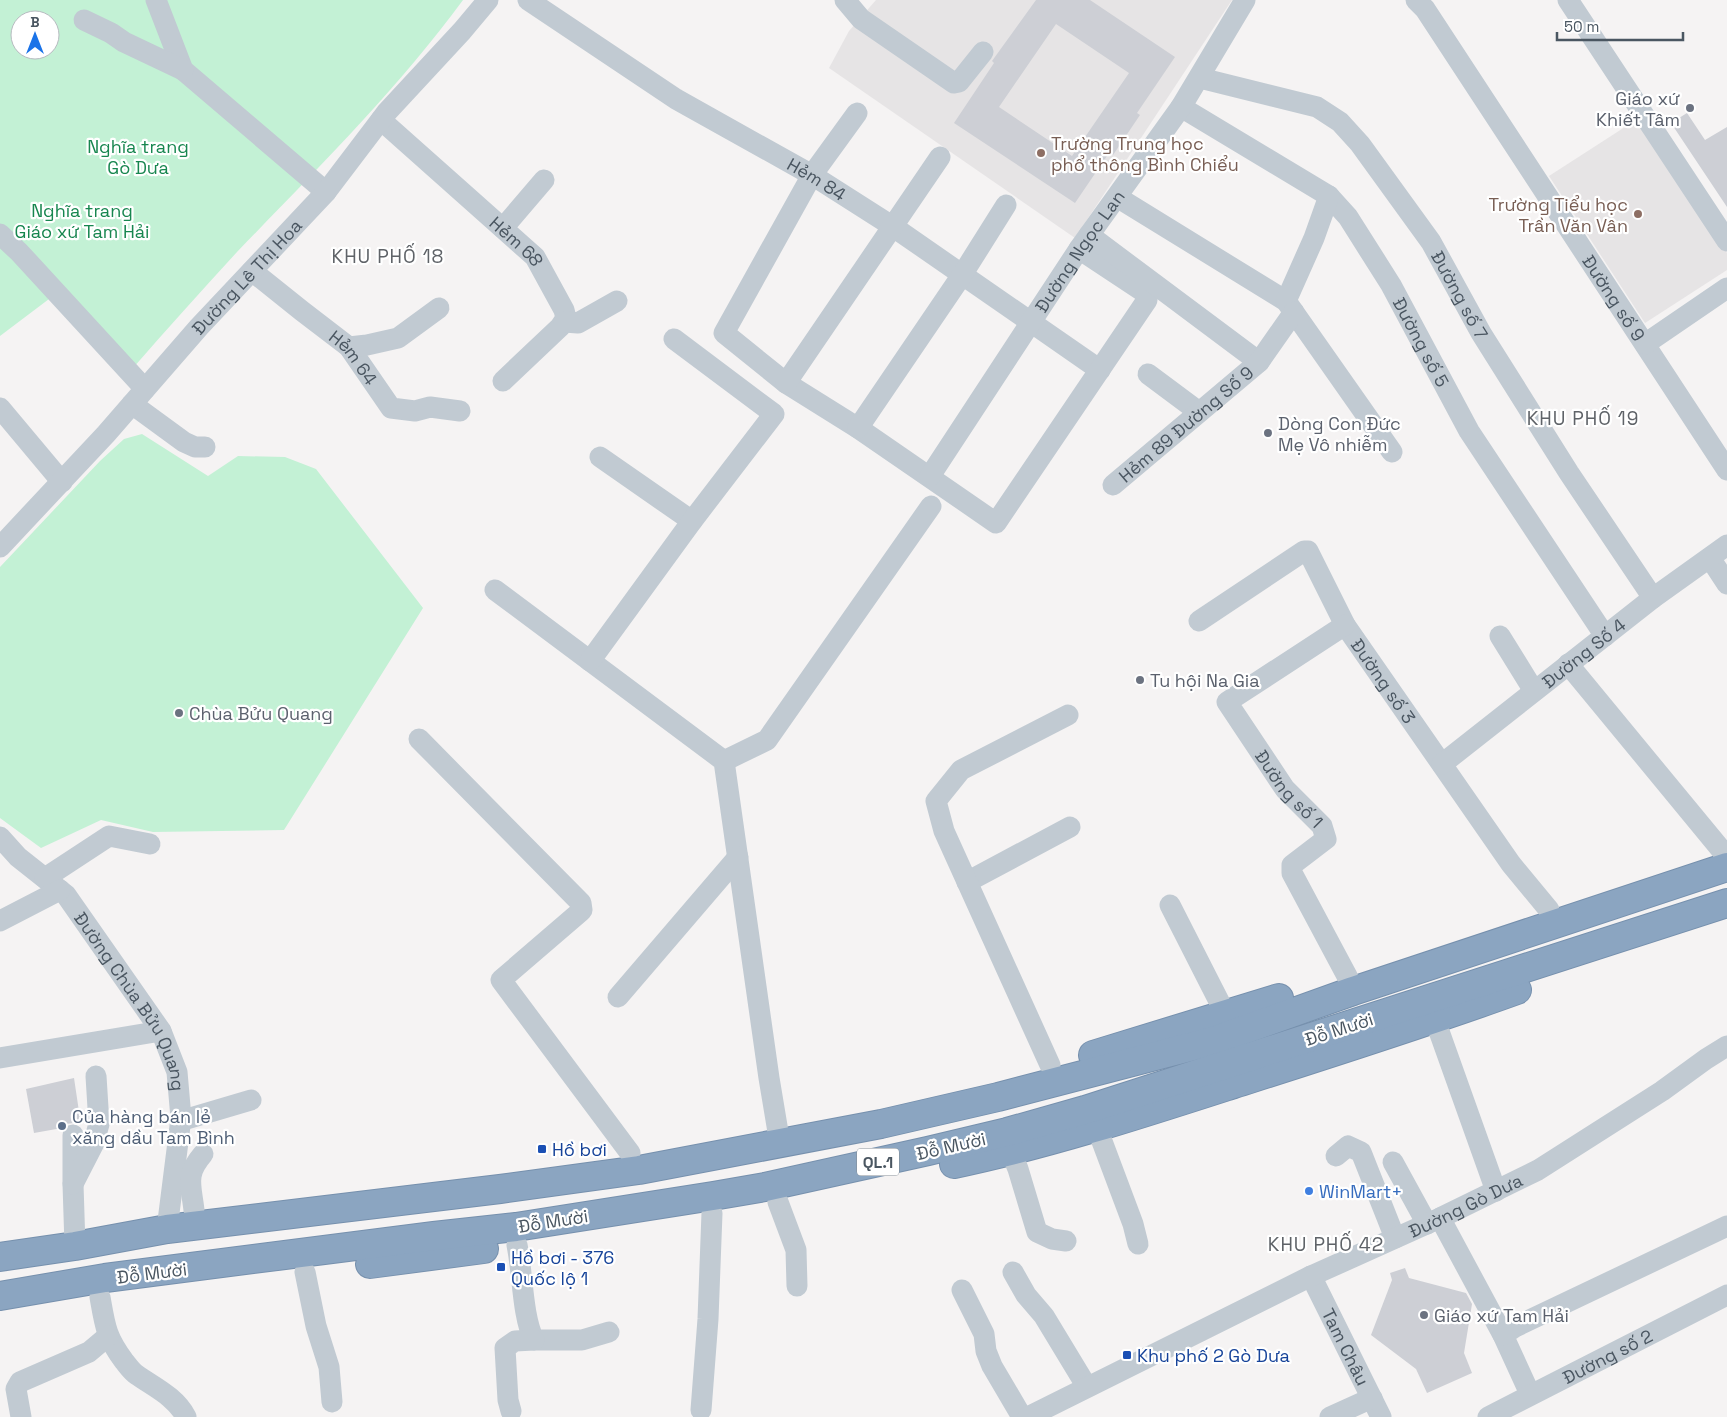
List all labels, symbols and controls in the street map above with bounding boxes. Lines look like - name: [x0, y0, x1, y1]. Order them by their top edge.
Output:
- north arrow: [10, 10, 60, 60]
- scale bar: [1557, 10, 1683, 42]
- text: B: [30, 13, 40, 31]
- text: 50 m: [1564, 17, 1599, 36]
- place label: Giáo xứ Khiết Tâm: [1596, 87, 1680, 131]
- marker: Giáo xứ Khiết Tâm: [1684, 102, 1696, 114]
- place label: Trường Trung học phổ thông Bình Chiểu: [1051, 132, 1239, 176]
- park label: Nghĩa trang Gò Dưa: [87, 135, 189, 179]
- marker: Trường Trung học phổ thông Bình Chiểu: [1035, 147, 1047, 159]
- street label: Hẻm 84: [783, 152, 851, 205]
- street label: Đường Ngọc Lan: [1029, 185, 1129, 316]
- place label: Trường Tiểu học Trần Văn Vân: [1488, 193, 1628, 237]
- park label: Nghĩa trang Giáo xứ Tam Hải: [15, 199, 149, 243]
- marker: Trường Tiểu học Trần Văn Vân: [1632, 208, 1644, 220]
- street label: Hẻm 68: [485, 211, 549, 270]
- street label: Đường Lê Thị Hoa: [186, 214, 306, 339]
- district label: KHU PHỐ 18: [332, 243, 444, 269]
- street label: Đường số 7: [1426, 247, 1493, 343]
- street label: Đường số 9: [1578, 250, 1651, 345]
- street label: Đường số 5: [1388, 293, 1455, 391]
- street label: Hẻm 64: [325, 325, 383, 389]
- street label: Hẻm 89 Đường Số 9: [1114, 360, 1258, 487]
- district label: KHU PHỐ 19: [1527, 405, 1639, 431]
- place label: Dòng Con Đức Mẹ Vô nhiễm: [1278, 412, 1401, 456]
- marker: Dòng Con Đức Mẹ Vô nhiễm: [1262, 427, 1274, 439]
- street label: Đường Số 4: [1537, 613, 1630, 693]
- street label: Đường số 3: [1346, 634, 1421, 728]
- place label: Tu hội Na Gia: [1150, 669, 1260, 692]
- marker: Tu hội Na Gia: [1134, 674, 1146, 686]
- place label: Chùa Bửu Quang: [189, 702, 333, 725]
- marker: Chùa Bửu Quang: [173, 707, 185, 719]
- street label: Đường số 1: [1251, 745, 1328, 832]
- street label: Đường Chùa Bửu Quang: [70, 907, 190, 1092]
- street label: Đỗ Mười: [1302, 1007, 1376, 1051]
- place label: Của hàng bán lẻ xăng dầu Tam Bình: [72, 1105, 235, 1149]
- marker: Của hàng bán lẻ xăng dầu Tam Bình: [56, 1120, 68, 1132]
- street label: Đỗ Mười: [914, 1127, 988, 1165]
- place label: Hồ bơi: [552, 1138, 607, 1161]
- marker: Hồ bơi: [536, 1143, 548, 1155]
- road number: QL.1: [857, 1148, 899, 1176]
- street label: Đường Gò Dưa: [1405, 1168, 1526, 1242]
- place label: WinMart+: [1319, 1180, 1402, 1203]
- marker: WinMart+: [1303, 1185, 1315, 1197]
- street label: Đỗ Mười: [516, 1204, 590, 1238]
- district label: KHU PHỐ 42: [1268, 1231, 1384, 1257]
- place label: Hồ bơi - 376 Quốc lộ 1: [511, 1246, 614, 1290]
- street label: Đỗ Mười: [116, 1257, 188, 1289]
- marker: Hồ bơi - 376 Quốc lộ 1: [495, 1261, 507, 1273]
- street label: Tam Châu: [1317, 1304, 1375, 1389]
- place label: Giáo xứ Tam Hải: [1434, 1304, 1569, 1327]
- marker: Giáo xứ Tam Hải: [1418, 1309, 1430, 1321]
- street label: Đường số 2: [1558, 1324, 1656, 1389]
- place label: Khu phố 2 Gò Dưa: [1137, 1344, 1290, 1367]
- marker: Khu phố 2 Gò Dưa: [1121, 1349, 1133, 1361]

